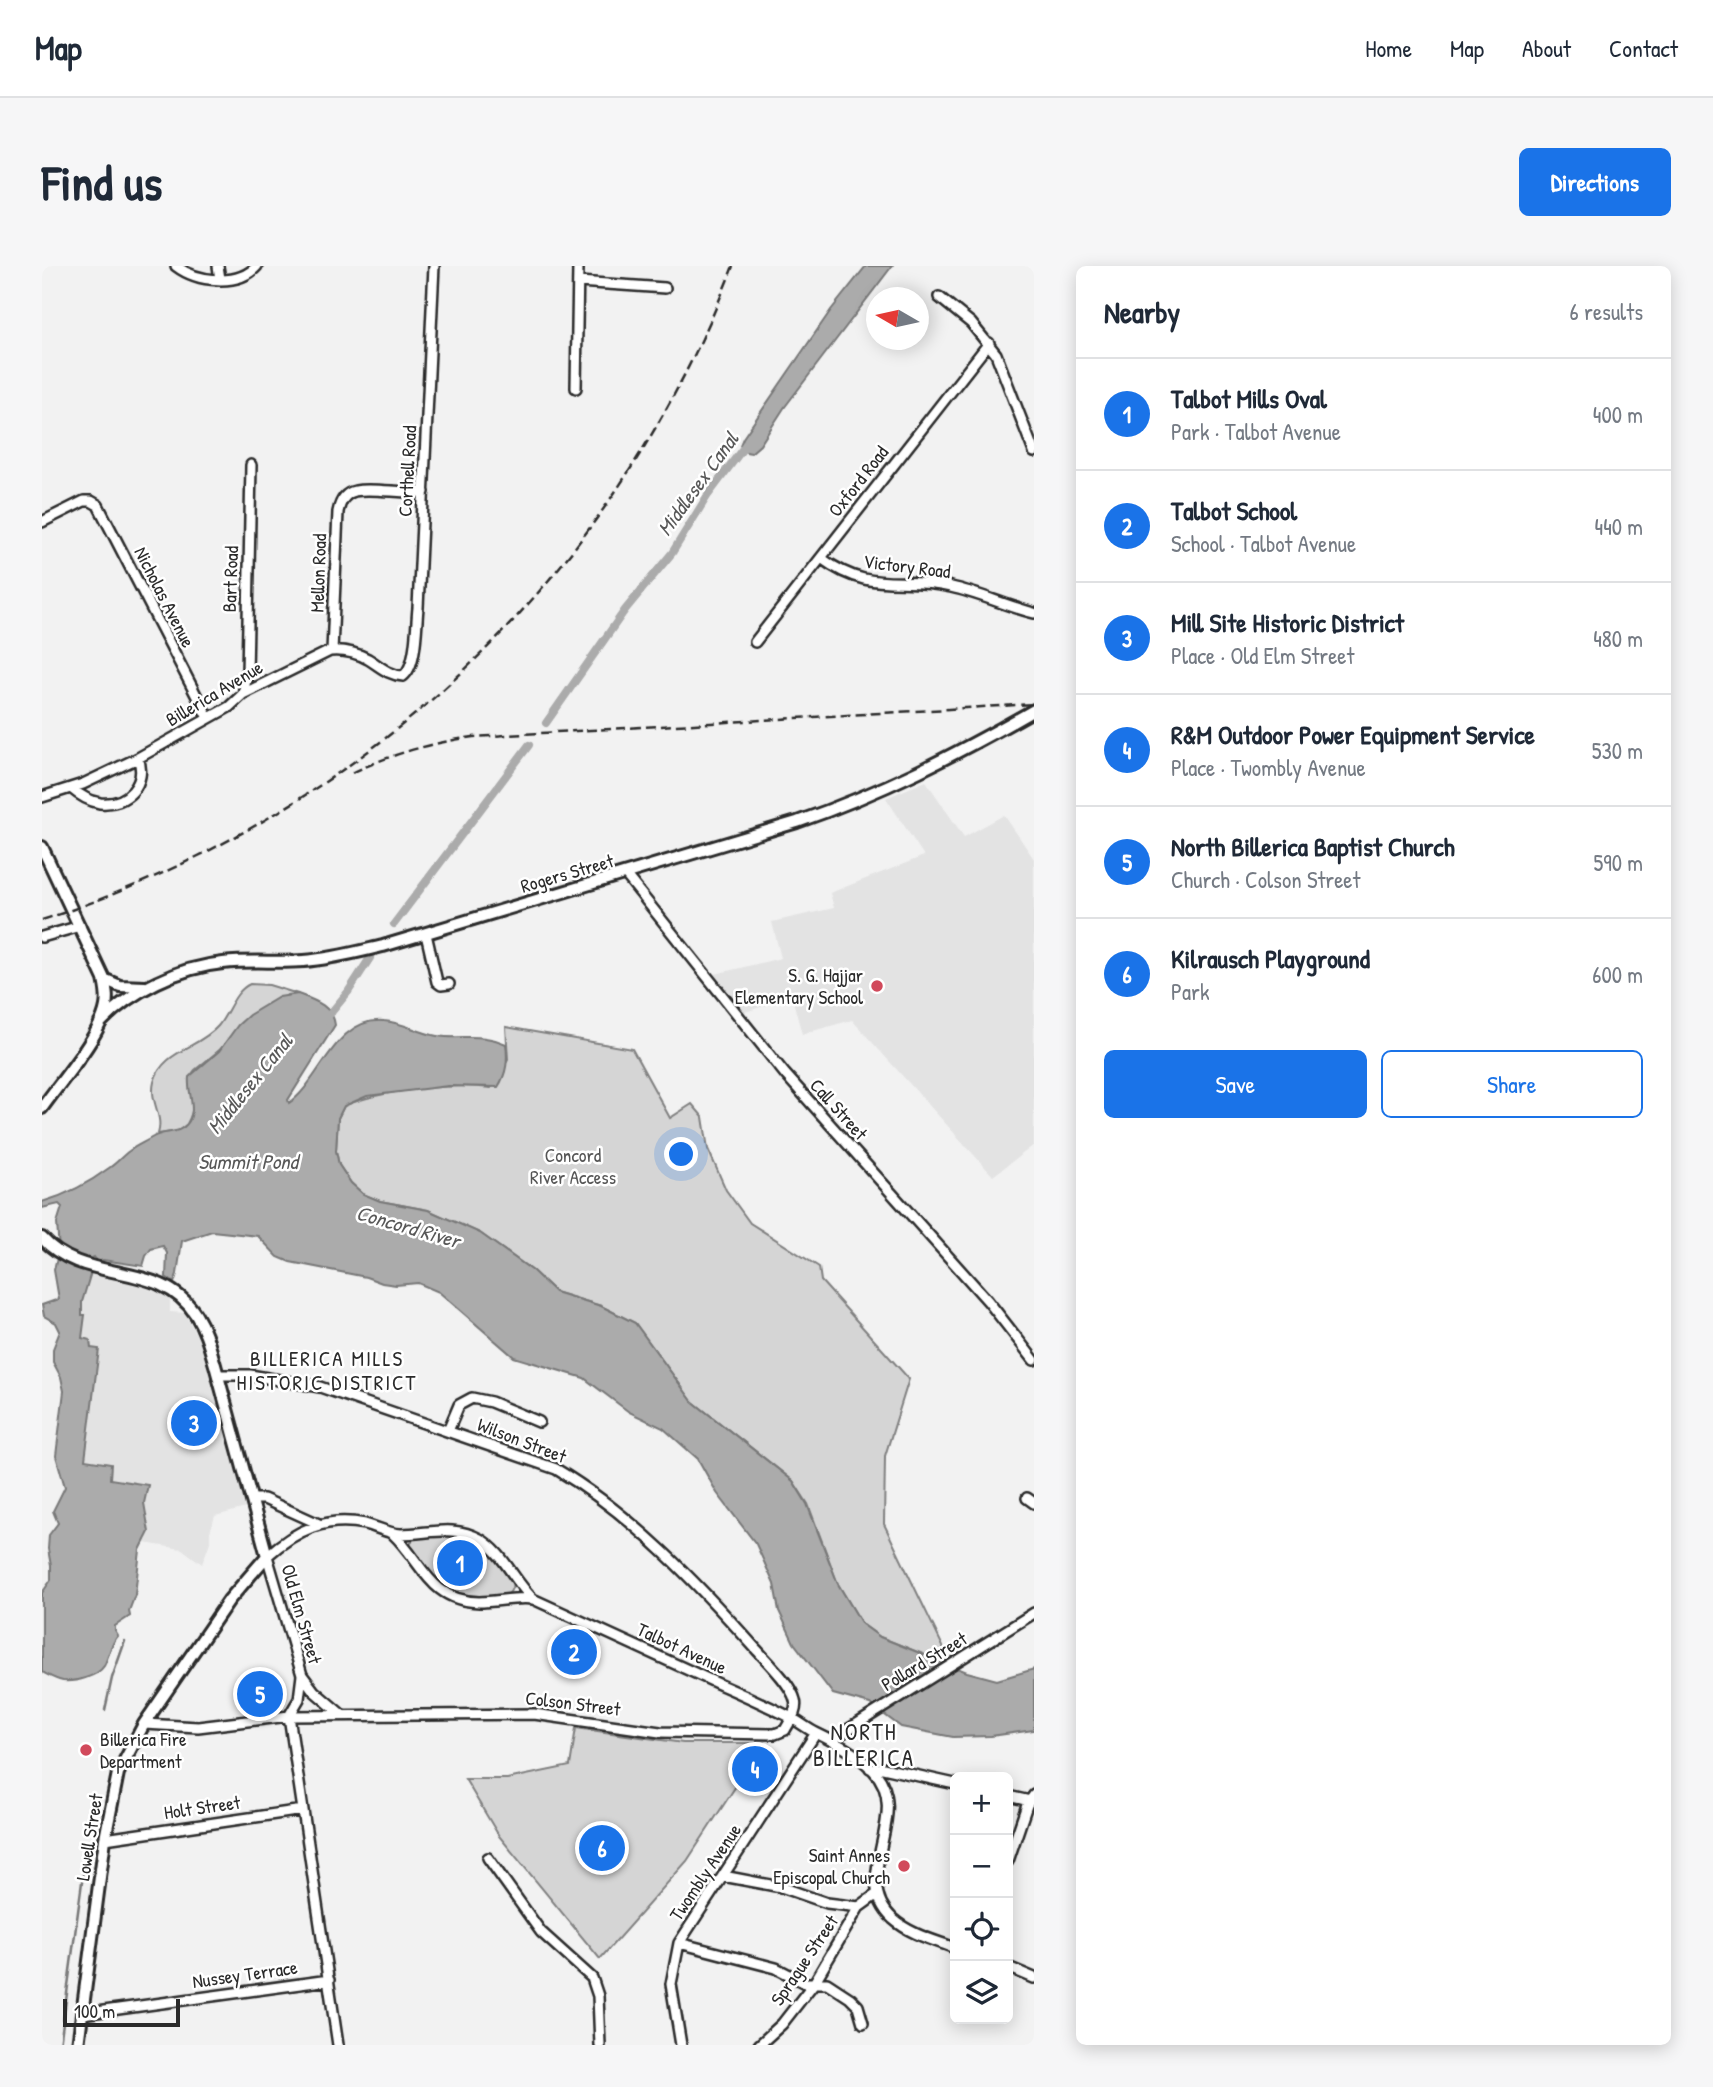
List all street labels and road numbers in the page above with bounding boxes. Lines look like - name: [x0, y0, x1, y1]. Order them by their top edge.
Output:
- street label: Corthell Road: [392, 424, 422, 517]
- street label: Oxford Road: [822, 440, 894, 522]
- street label: Mellon Road: [304, 533, 332, 613]
- street label: Nicholas Avenue: [129, 542, 202, 652]
- street label: Bart Road: [216, 545, 244, 613]
- street label: Victory Road: [862, 548, 953, 584]
- street label: Billerica Avenue: [161, 654, 268, 732]
- street label: Rogers Street: [517, 847, 617, 899]
- street label: Call Street: [804, 1073, 874, 1146]
- street label: Wilson Street: [474, 1411, 571, 1469]
- street label: Old Elm Street: [275, 1561, 329, 1667]
- street label: Talbot Avenue: [633, 1616, 731, 1680]
- street label: Pollard Street: [876, 1625, 972, 1697]
- street label: Colson Street: [524, 1684, 622, 1722]
- street label: Holt Street: [162, 1789, 242, 1825]
- street label: Lowell Street: [69, 1791, 109, 1882]
- street label: Twombly Avenue: [663, 1818, 747, 1926]
- street label: Sprague Street: [764, 1909, 844, 2010]
- street label: Nussey Terrace: [191, 1954, 300, 1994]

